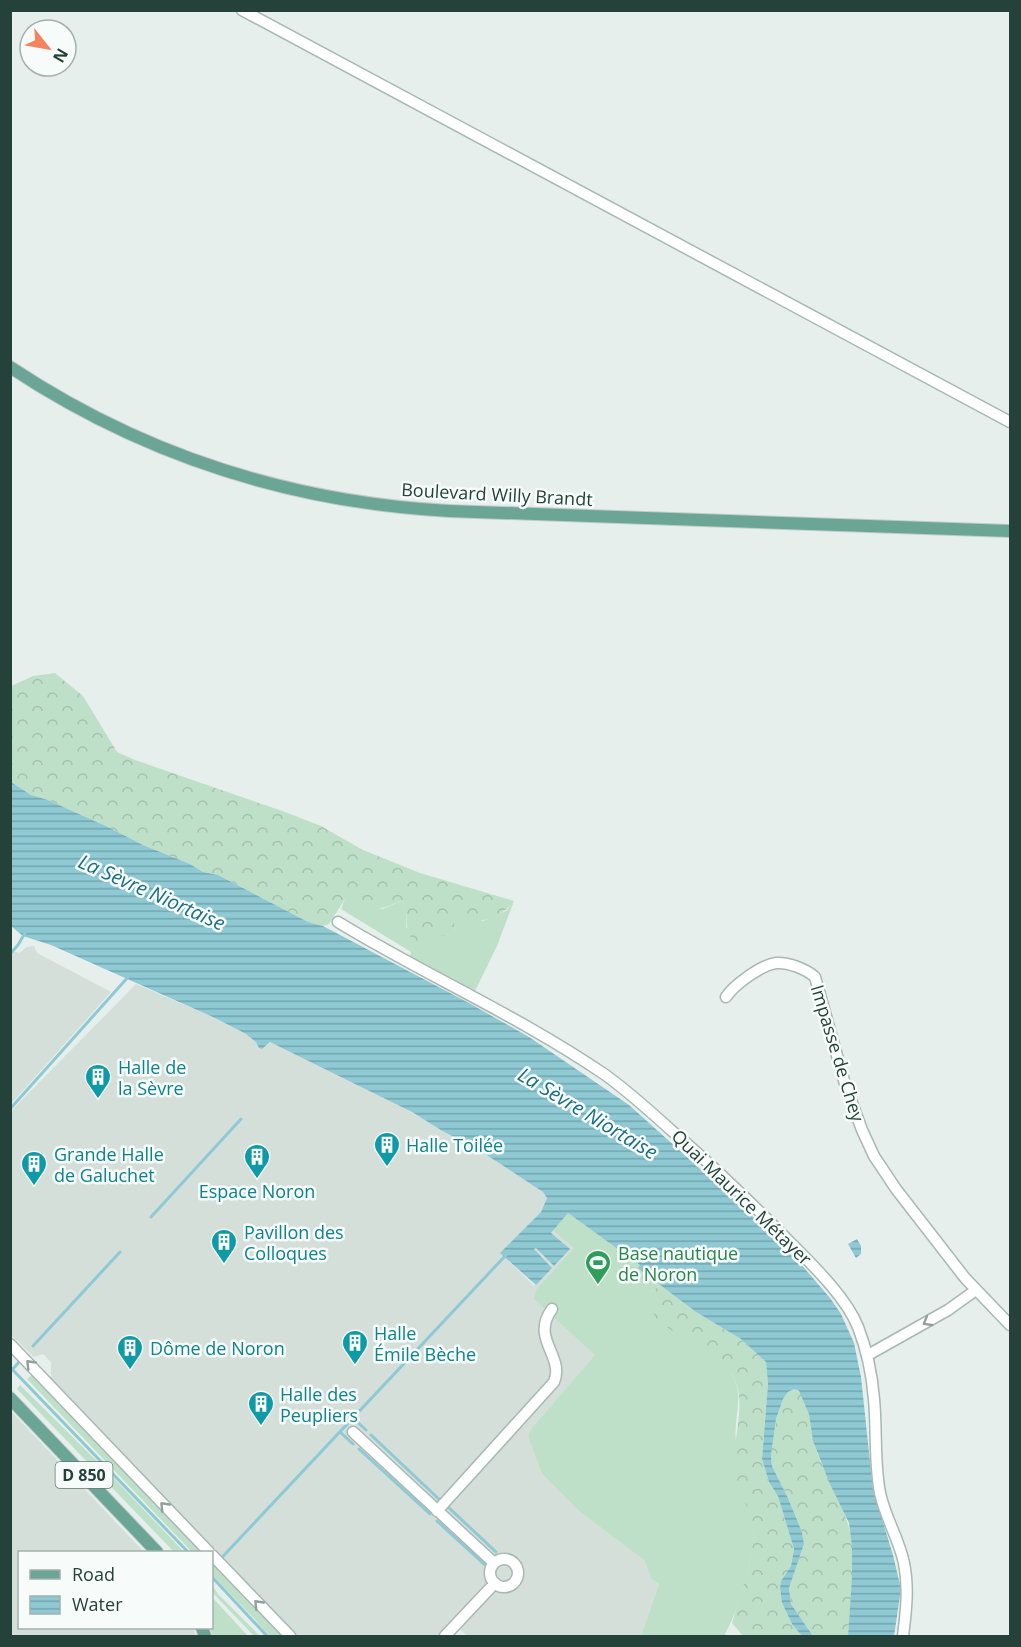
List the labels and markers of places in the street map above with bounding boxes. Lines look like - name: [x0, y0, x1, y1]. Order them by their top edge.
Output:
- place label: Halle de la Sèvre: [118, 1055, 186, 1100]
- building icon: Halle de la Sèvre: [83, 1062, 113, 1100]
- building icon: Halle Toilée: [372, 1130, 402, 1168]
- place label: Halle Toilée: [406, 1133, 503, 1157]
- place label: Grande Halle de Galuchet: [54, 1142, 164, 1187]
- building icon: Espace Noron: [242, 1142, 272, 1180]
- building icon: Grande Halle de Galuchet: [19, 1149, 49, 1187]
- place label: Espace Noron: [199, 1179, 315, 1203]
- place label: Pavillon des Colloques: [244, 1220, 344, 1265]
- building icon: Pavillon des Colloques: [209, 1227, 239, 1265]
- place label: Base nautique de Noron: [618, 1241, 738, 1286]
- sports icon: Base nautique de Noron: [583, 1248, 613, 1286]
- place label: Halle Émile Bèche: [374, 1321, 476, 1366]
- building icon: Halle Émile Bèche: [340, 1328, 370, 1366]
- building icon: Dôme de Noron: [115, 1333, 145, 1371]
- place label: Dôme de Noron: [150, 1336, 285, 1360]
- place label: Halle des Peupliers: [280, 1382, 358, 1427]
- building icon: Halle des Peupliers: [246, 1389, 276, 1427]

